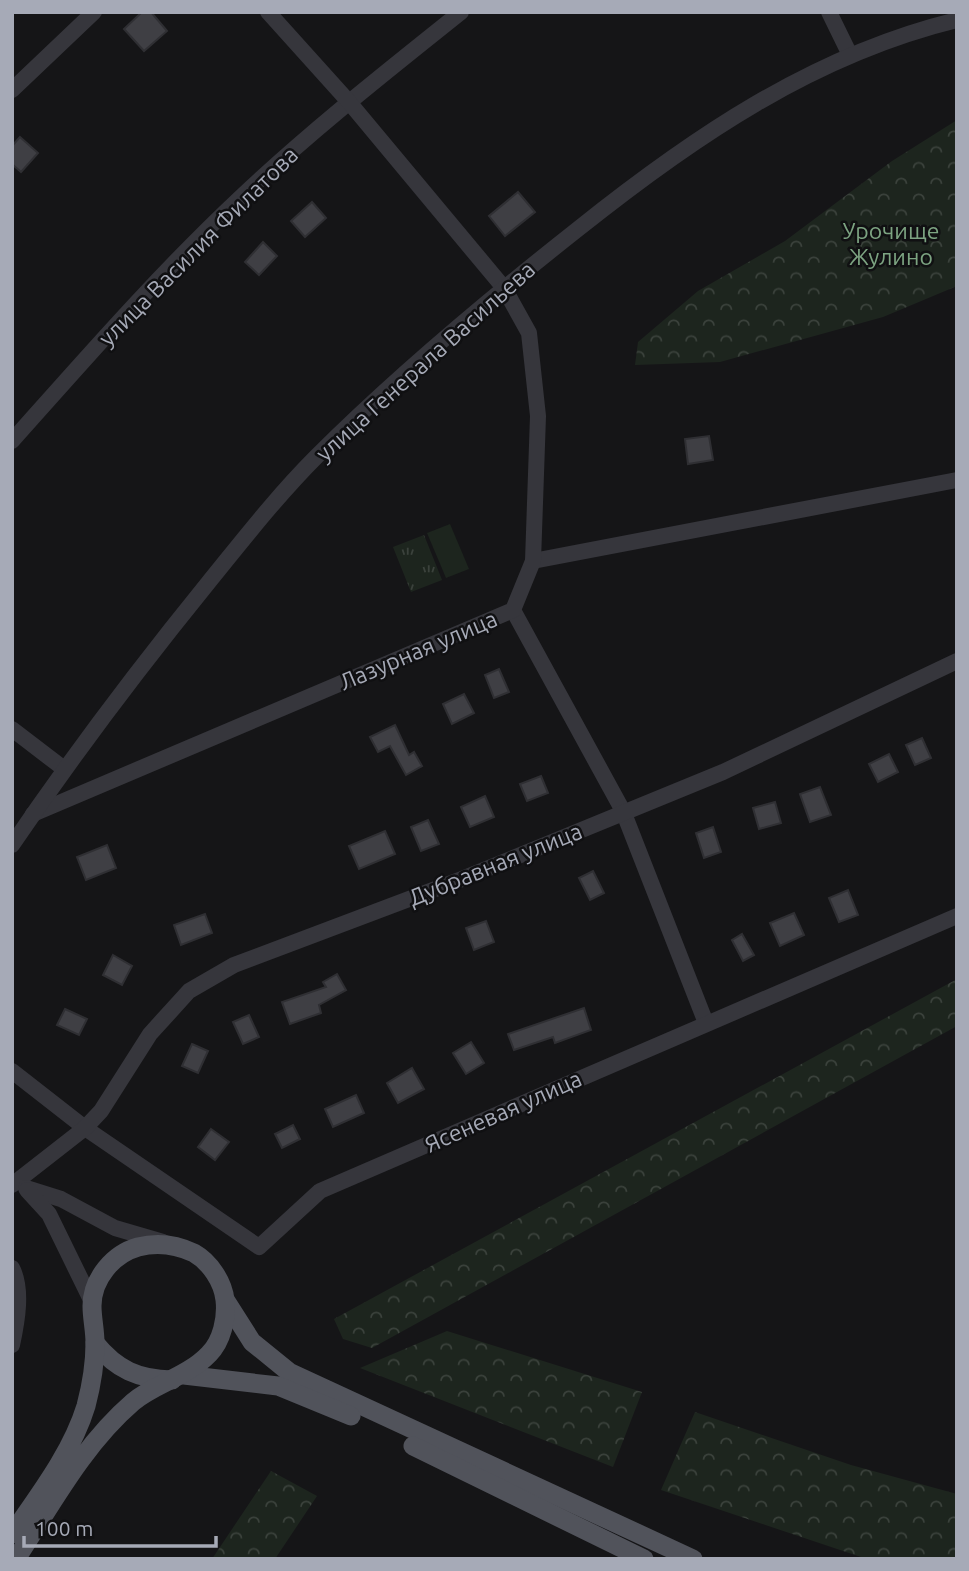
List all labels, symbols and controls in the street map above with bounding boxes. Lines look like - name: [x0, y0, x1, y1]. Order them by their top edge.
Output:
- street label: улица Василия Филатова: [94, 142, 302, 350]
- park label: Урочище Жулино: [843, 218, 939, 269]
- street label: улица Генерала Васильева: [311, 256, 539, 466]
- street label: Лазурная улица: [335, 605, 501, 695]
- street label: Дубравная улица: [405, 818, 585, 910]
- street label: Ясеневая улица: [421, 1065, 585, 1157]
- scale bar: [24, 1504, 217, 1548]
- text: 100 m: [35, 1516, 93, 1540]

